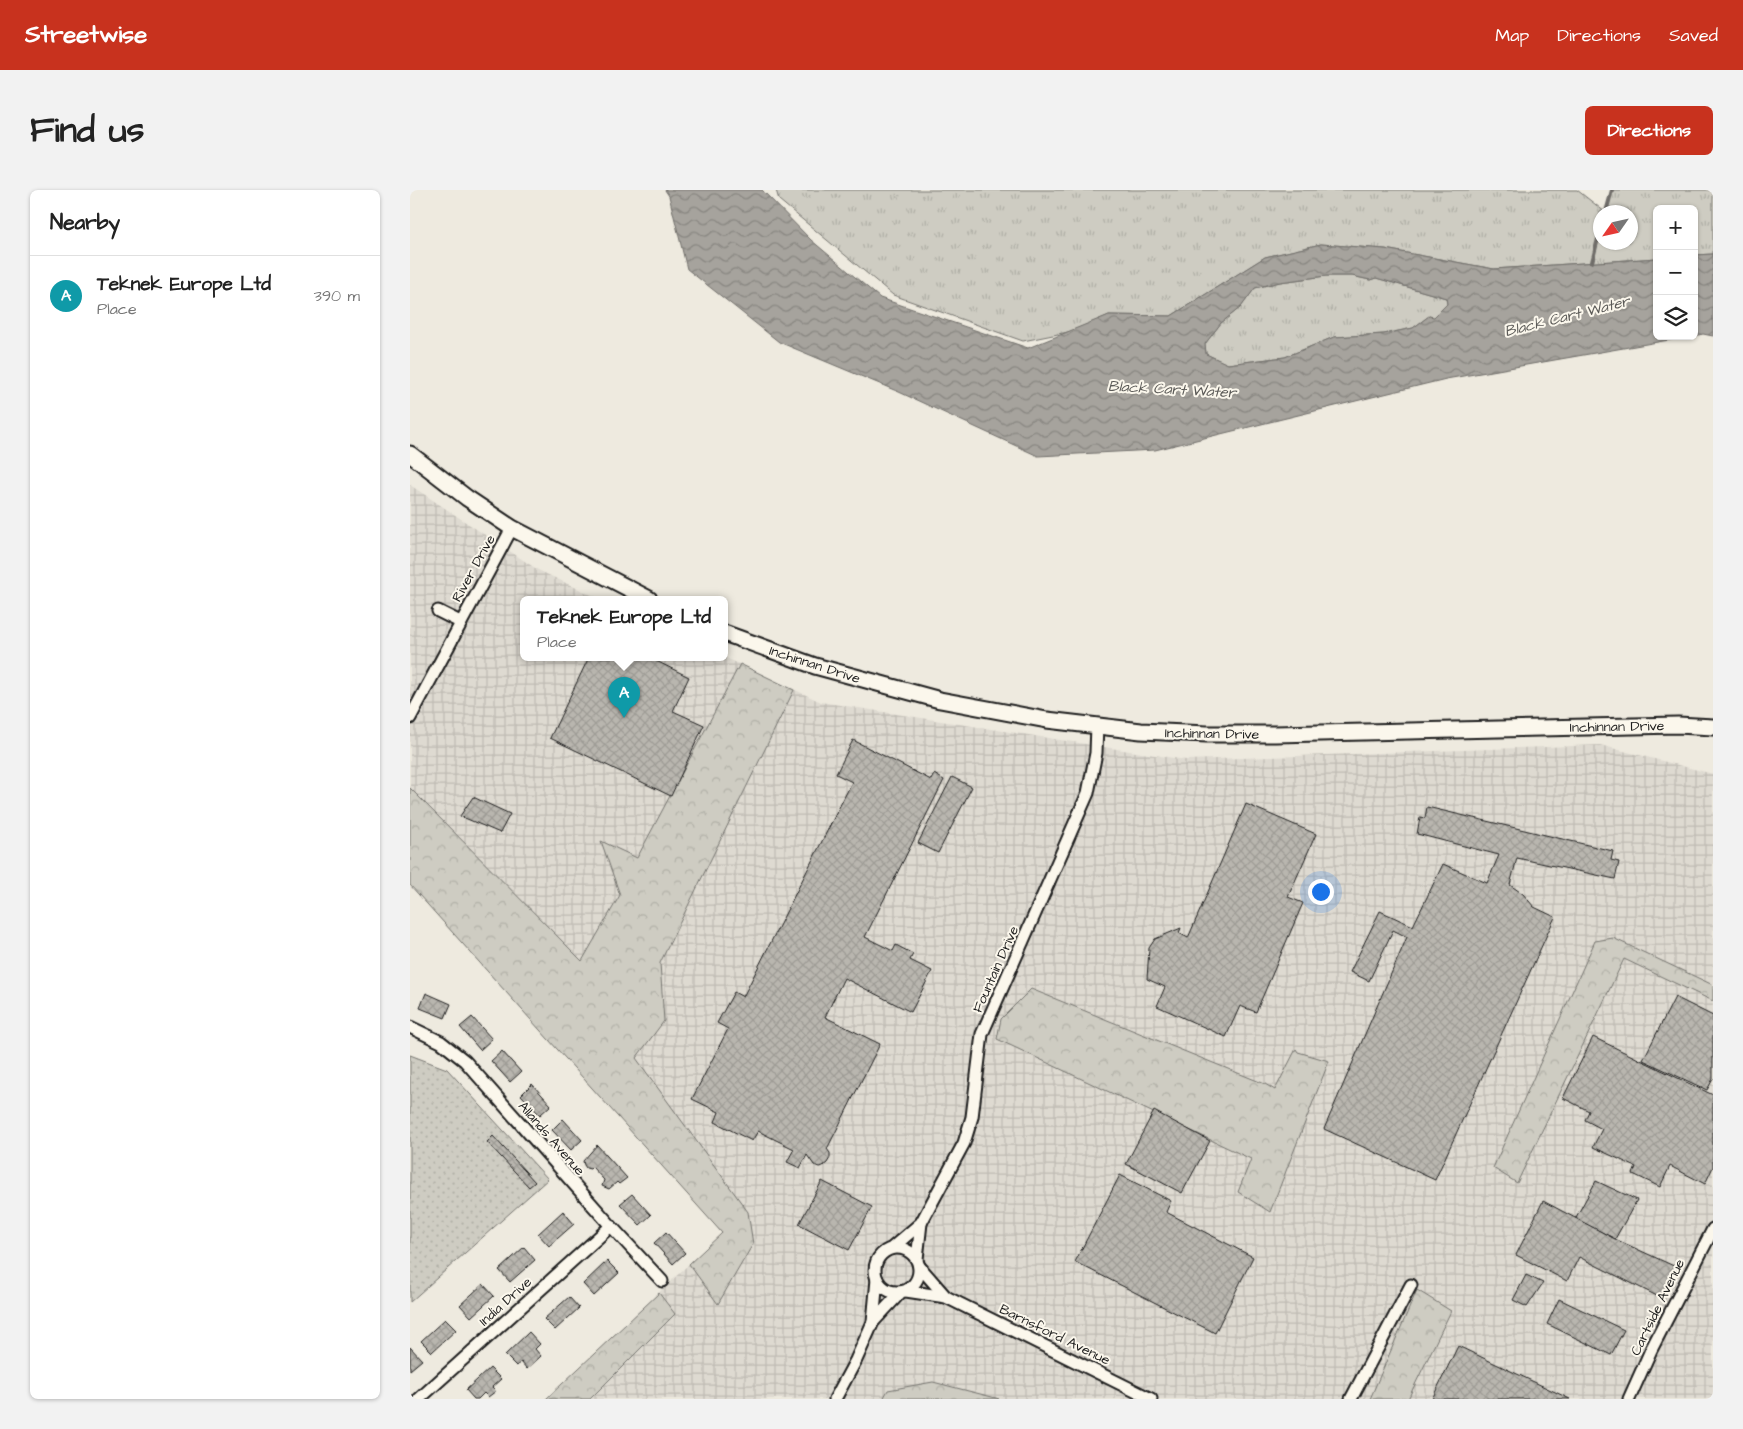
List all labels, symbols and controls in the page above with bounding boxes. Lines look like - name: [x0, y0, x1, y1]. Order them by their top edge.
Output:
- text: Streetwise: [25, 18, 147, 52]
- text: Map: [1495, 23, 1529, 48]
- text: Directions: [1557, 23, 1641, 48]
- text: Saved: [1669, 23, 1718, 48]
- text: Find us: [30, 106, 144, 155]
- button: Directions: [1585, 106, 1713, 155]
- north arrow: [1593, 205, 1638, 250]
- map controls: [1653, 205, 1698, 340]
- button: +: [1653, 205, 1698, 250]
- text: Nearby: [50, 208, 120, 237]
- button: −: [1653, 250, 1698, 295]
- text: Teknek Europe Ltd: [97, 271, 271, 298]
- text: A: [61, 285, 71, 307]
- text: 390 m: [314, 285, 360, 307]
- water label: Black Cart Water: [1502, 290, 1634, 342]
- button: layers: [1653, 295, 1698, 340]
- text: Place: [97, 298, 137, 320]
- water label: Black Cart Water: [1107, 376, 1238, 403]
- street label: River Drive: [447, 531, 501, 606]
- popup: [520, 596, 728, 661]
- text: Teknek Europe Ltd: [537, 604, 711, 631]
- text: Place: [537, 631, 577, 653]
- street label: Inchinnan Drive: [767, 641, 863, 689]
- pin: A: [608, 677, 640, 718]
- street label: Inchinnan Drive: [1570, 716, 1665, 738]
- street label: Inchinnan Drive: [1165, 723, 1260, 745]
- your location: [1308, 879, 1334, 905]
- street label: Fountain Drive: [968, 923, 1024, 1016]
- street label: Allands Avenue: [513, 1097, 590, 1181]
- street label: Cartside Avenue: [1626, 1255, 1690, 1359]
- street label: India Drive: [475, 1272, 537, 1331]
- street label: Barnsford Avenue: [996, 1299, 1114, 1371]

